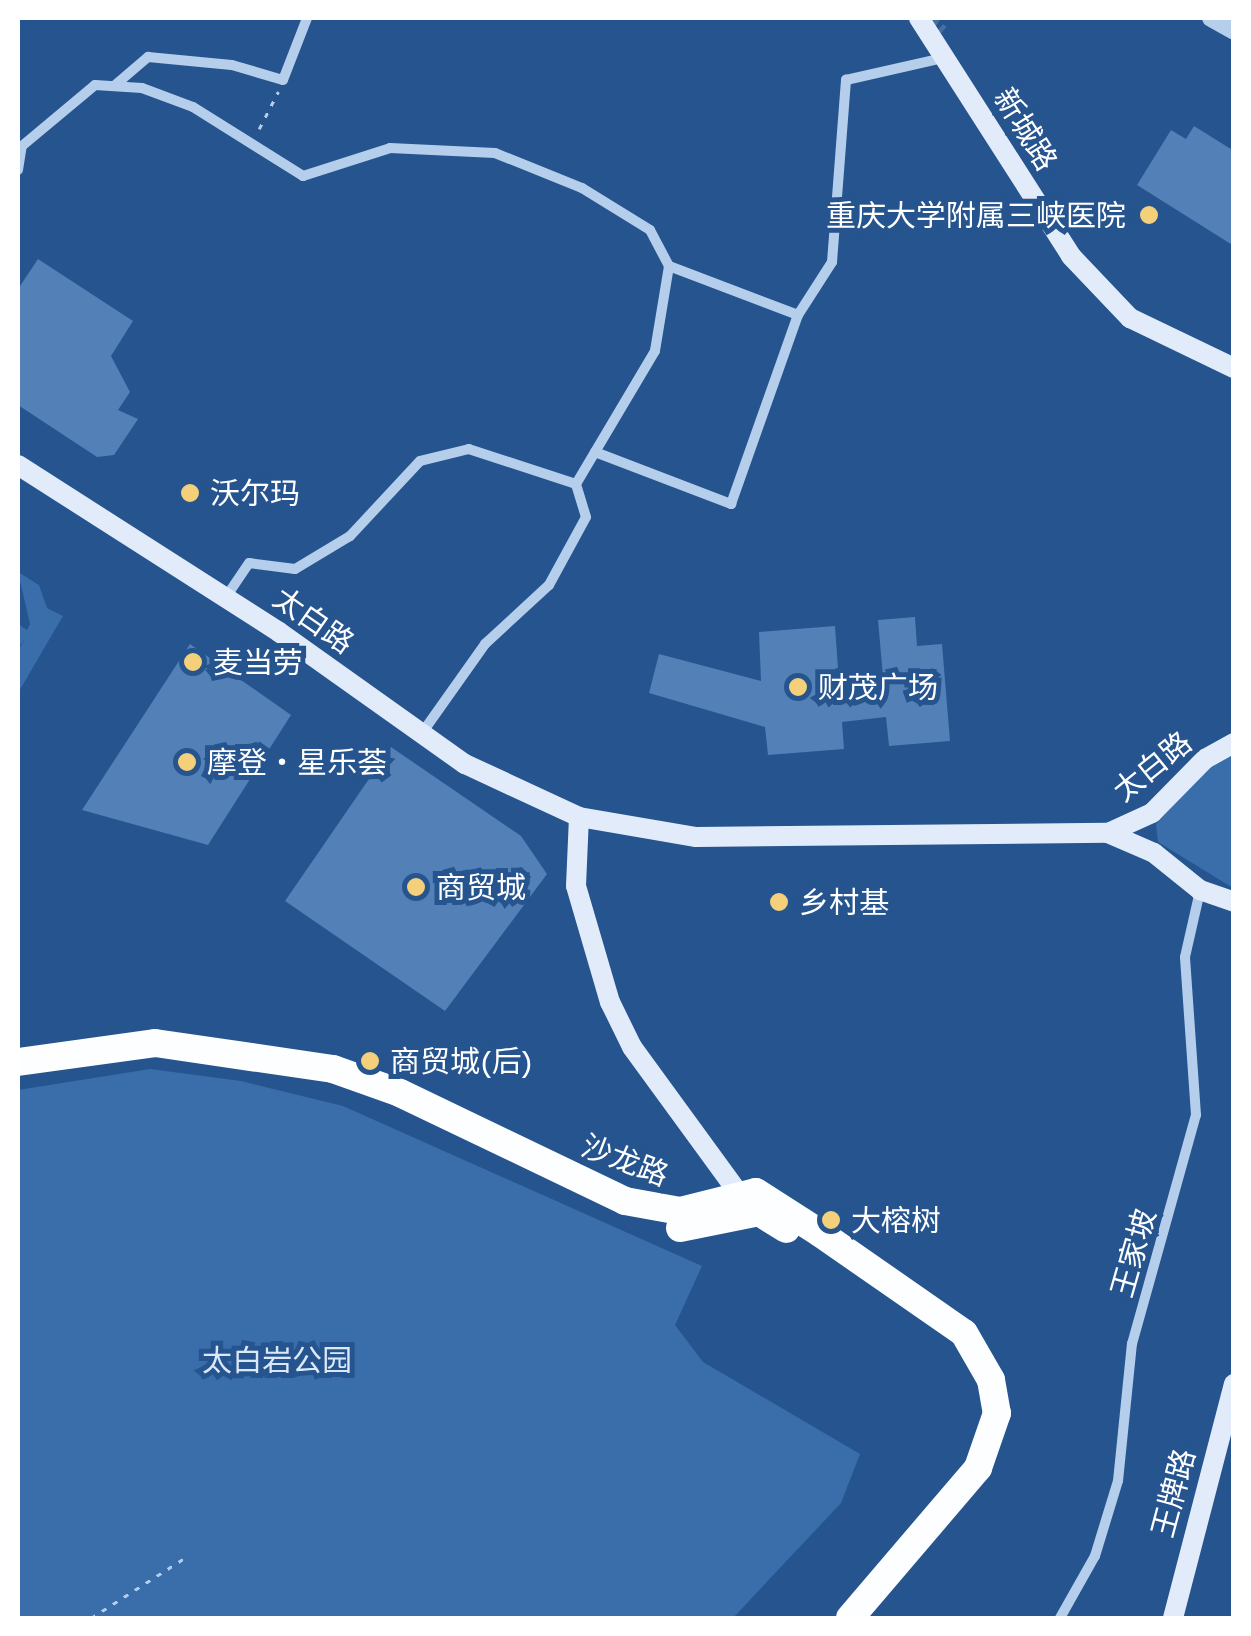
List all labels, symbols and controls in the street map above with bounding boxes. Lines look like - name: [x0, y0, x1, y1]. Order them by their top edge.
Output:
- street label: 新城路: [987, 81, 1065, 177]
- place label: 重庆大学附属三峡医院: [826, 197, 1126, 233]
- marker: 重庆大学附属三峡医院: [1136, 202, 1162, 228]
- place label: 沃尔玛: [210, 475, 300, 511]
- marker: 沃尔玛: [179, 482, 201, 504]
- street label: 太白路: [267, 579, 361, 661]
- place label: 麦当劳: [213, 644, 303, 680]
- marker: 麦当劳: [182, 651, 204, 673]
- place label: 财茂广场: [818, 669, 938, 705]
- marker: 财茂广场: [787, 676, 809, 698]
- street label: 太白路: [1106, 724, 1198, 808]
- place label: 摩登・星乐荟: [207, 744, 387, 780]
- marker: 摩登・星乐荟: [176, 751, 198, 773]
- place label: 商贸城: [436, 869, 526, 905]
- marker: 商贸城: [405, 876, 427, 898]
- place label: 乡村基: [799, 884, 889, 920]
- marker: 乡村基: [768, 891, 790, 913]
- place label: 商贸城(后): [390, 1043, 533, 1079]
- marker: 商贸城(后): [359, 1050, 381, 1072]
- street label: 沙龙路: [577, 1127, 673, 1193]
- place label: 大榕树: [851, 1202, 941, 1238]
- street label: 王家坡: [1103, 1205, 1163, 1301]
- marker: 大榕树: [820, 1209, 842, 1231]
- park label: 太白岩公园: [202, 1342, 352, 1378]
- street label: 王牌路: [1144, 1445, 1202, 1541]

